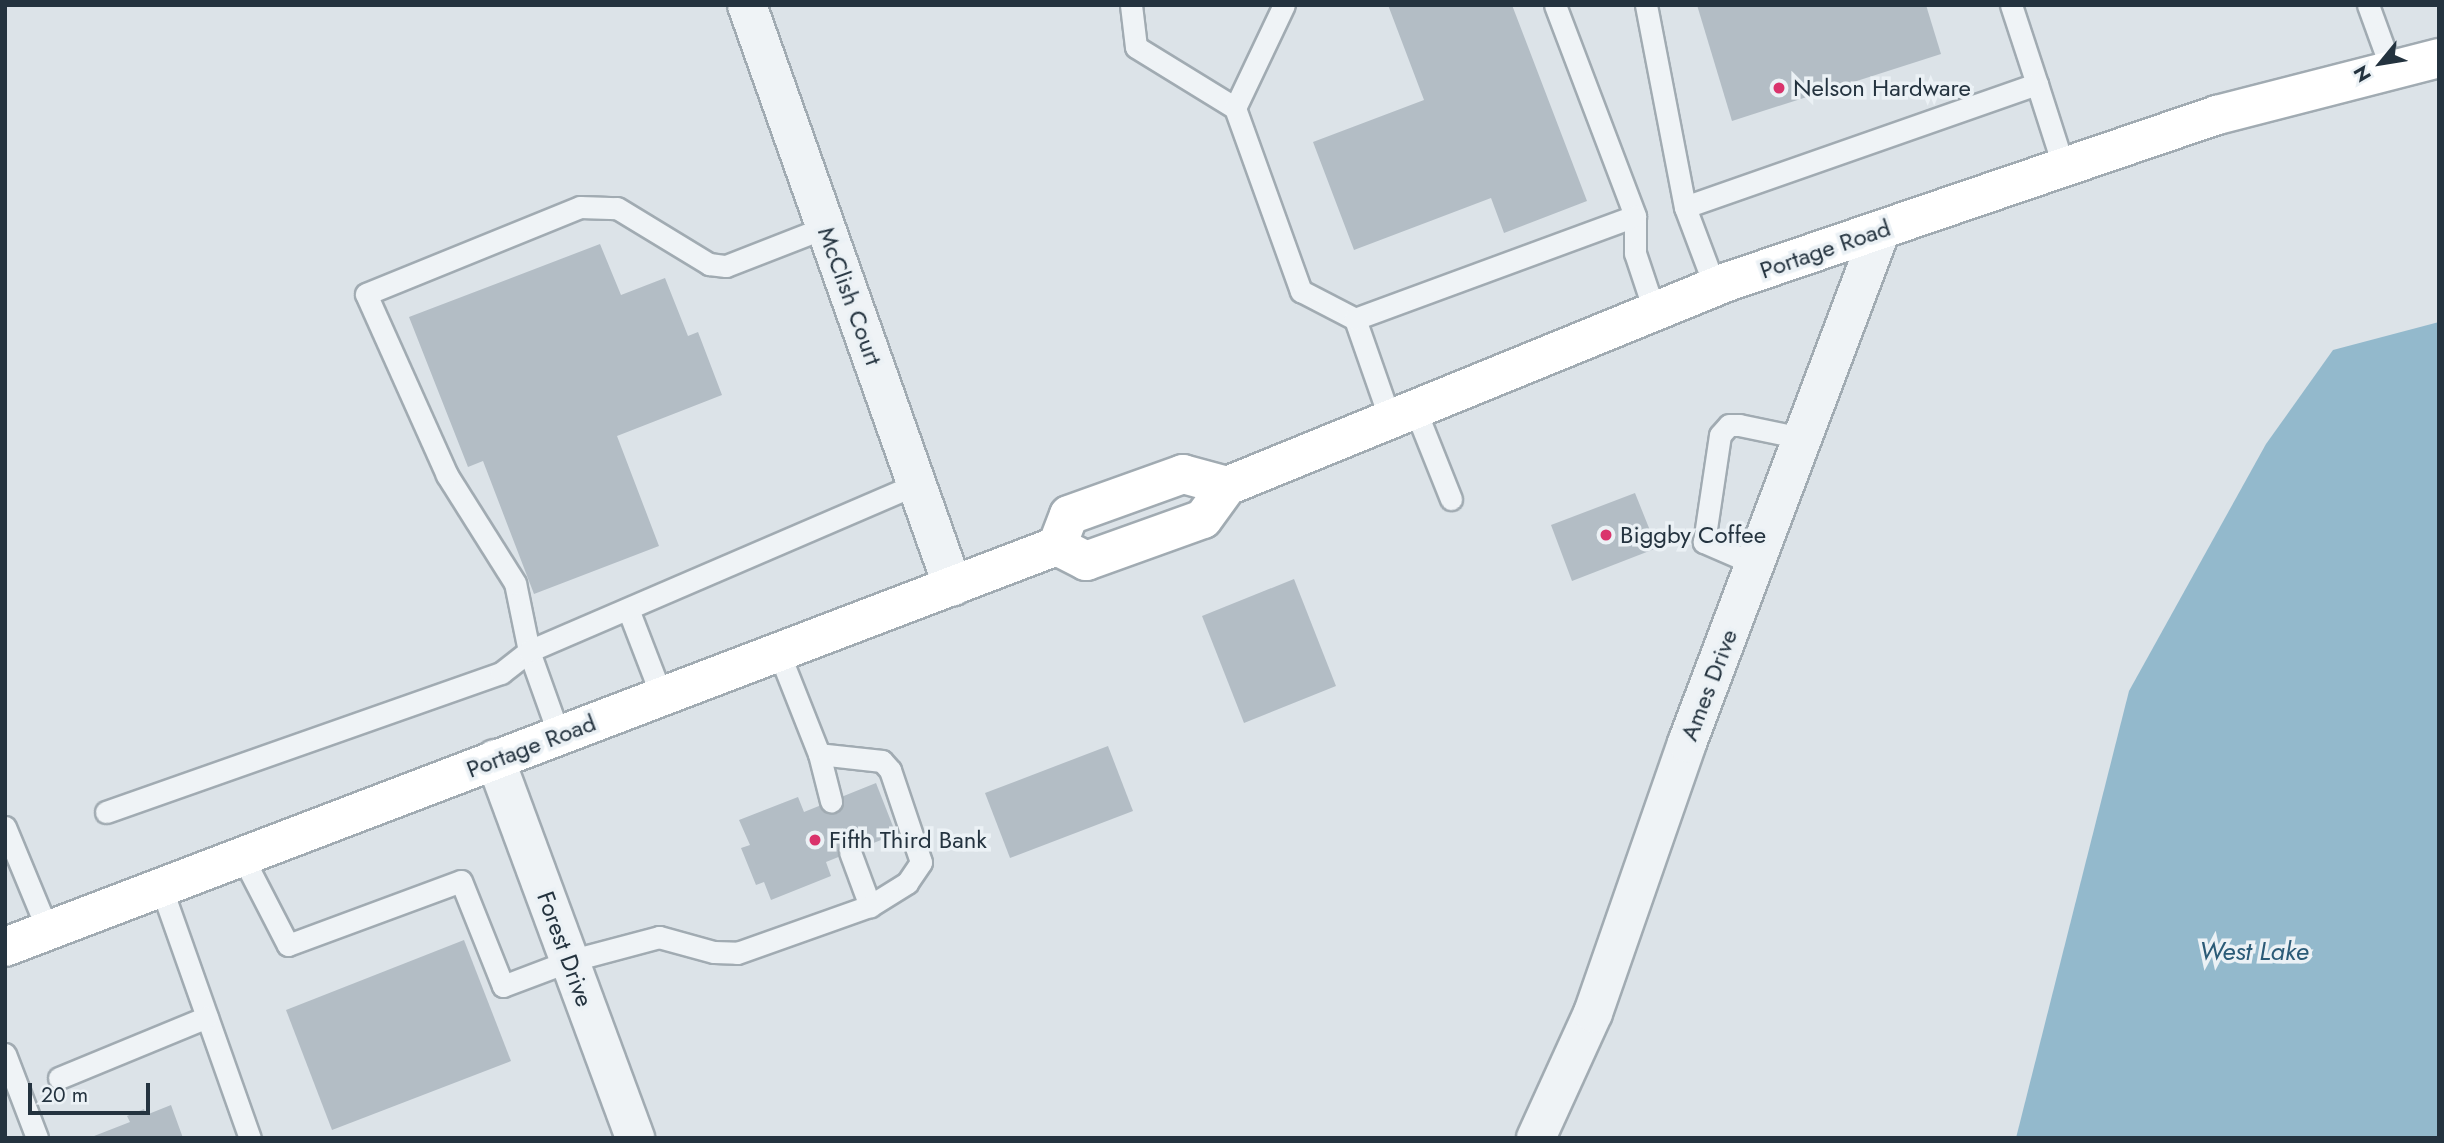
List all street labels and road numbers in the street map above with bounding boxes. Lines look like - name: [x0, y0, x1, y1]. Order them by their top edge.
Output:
- street label: Portage Road: [1756, 213, 1894, 285]
- street label: McClish Court: [812, 223, 888, 369]
- street label: Ames Drive: [1675, 625, 1743, 745]
- street label: Portage Road: [462, 708, 600, 784]
- street label: Forest Drive: [531, 887, 599, 1011]

